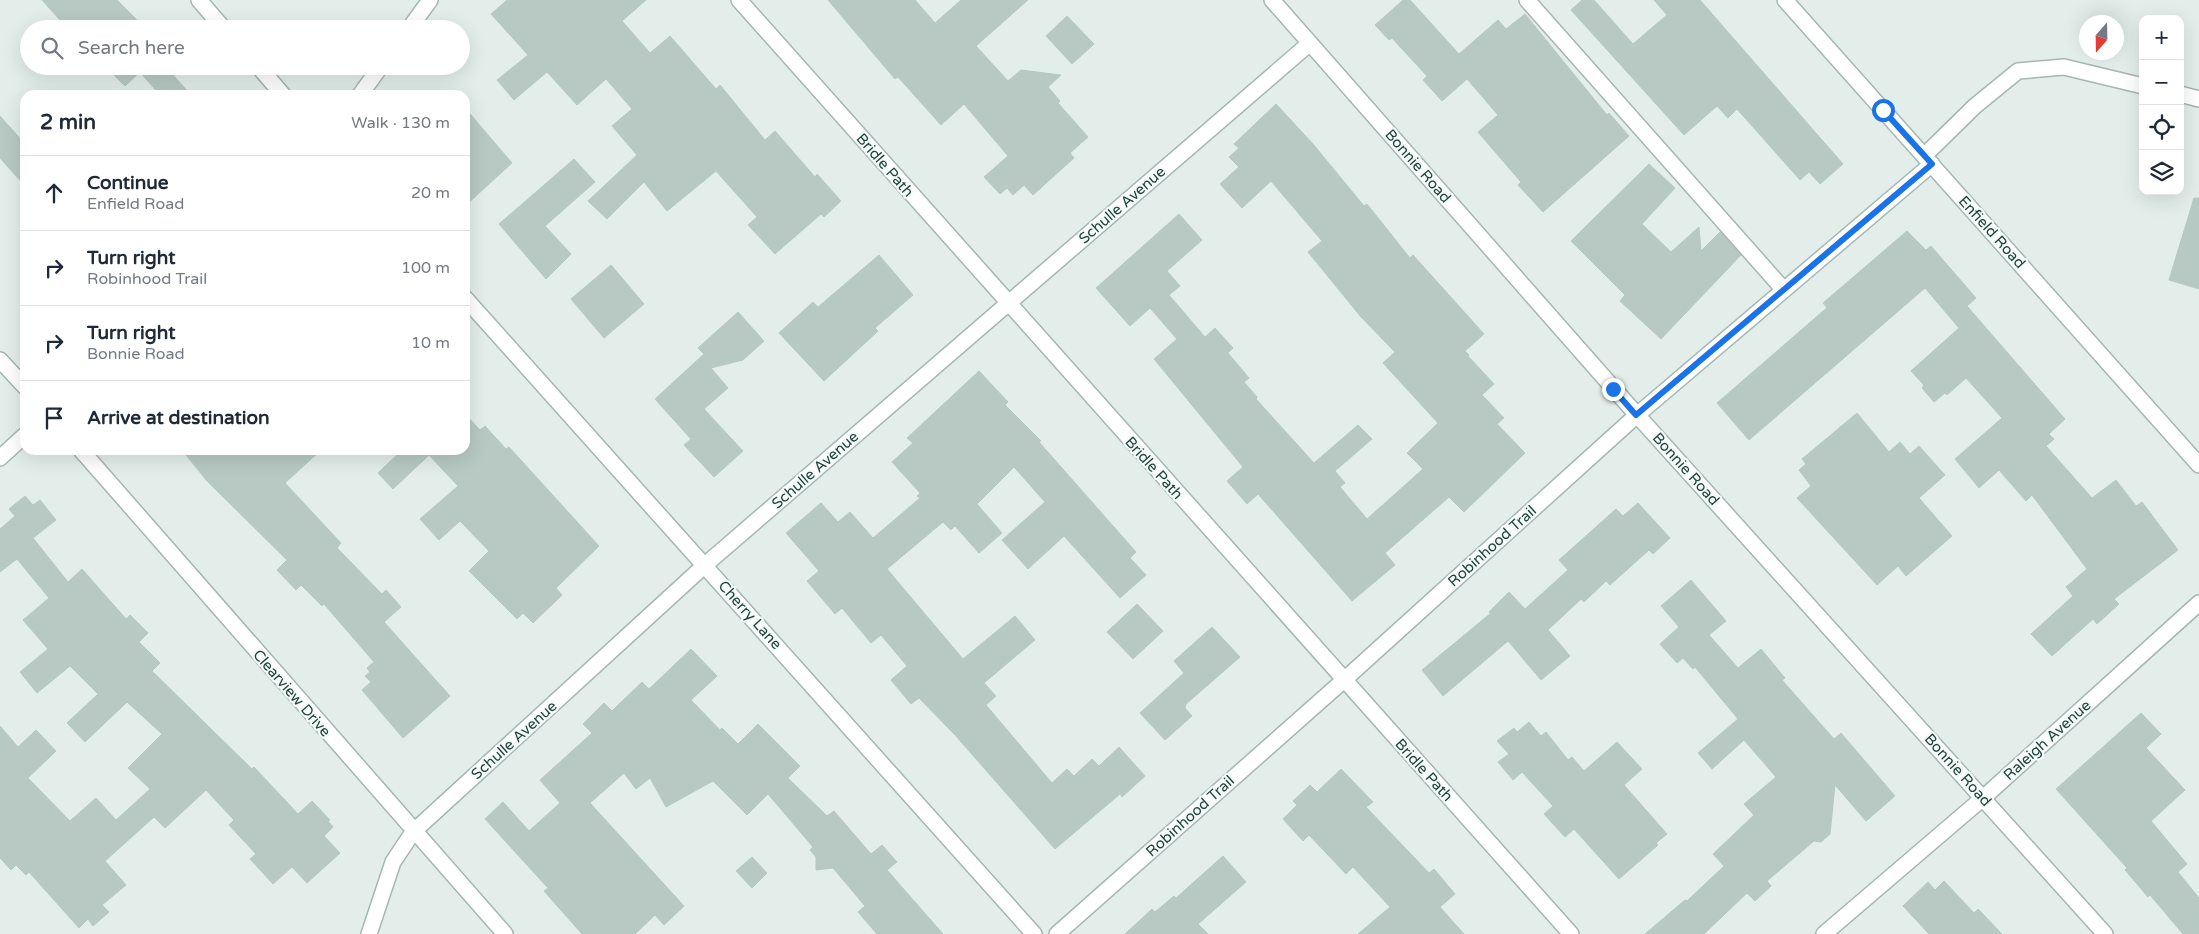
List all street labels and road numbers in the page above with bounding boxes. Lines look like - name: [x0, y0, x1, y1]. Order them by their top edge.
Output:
- street label: Bonnie Road: [1381, 126, 1455, 206]
- street label: Bridle Path: [853, 130, 917, 200]
- street label: Schulle Avenue: [1075, 162, 1169, 248]
- street label: Enfield Road: [1955, 192, 2029, 272]
- street label: Schulle Avenue: [768, 427, 862, 513]
- street label: Bonnie Road: [1649, 429, 1723, 509]
- street label: Bridle Path: [1121, 433, 1187, 503]
- street label: Robinhood Trail: [1444, 502, 1540, 590]
- street label: Cherry Lane: [714, 577, 786, 653]
- street label: Clearview Drive: [249, 646, 335, 740]
- street label: Raleigh Avenue: [2000, 696, 2094, 784]
- street label: Schulle Avenue: [467, 697, 561, 783]
- street label: Bonnie Road: [1921, 730, 1995, 810]
- street label: Bridle Path: [1391, 735, 1457, 805]
- street label: Robinhood Trail: [1142, 772, 1238, 860]

